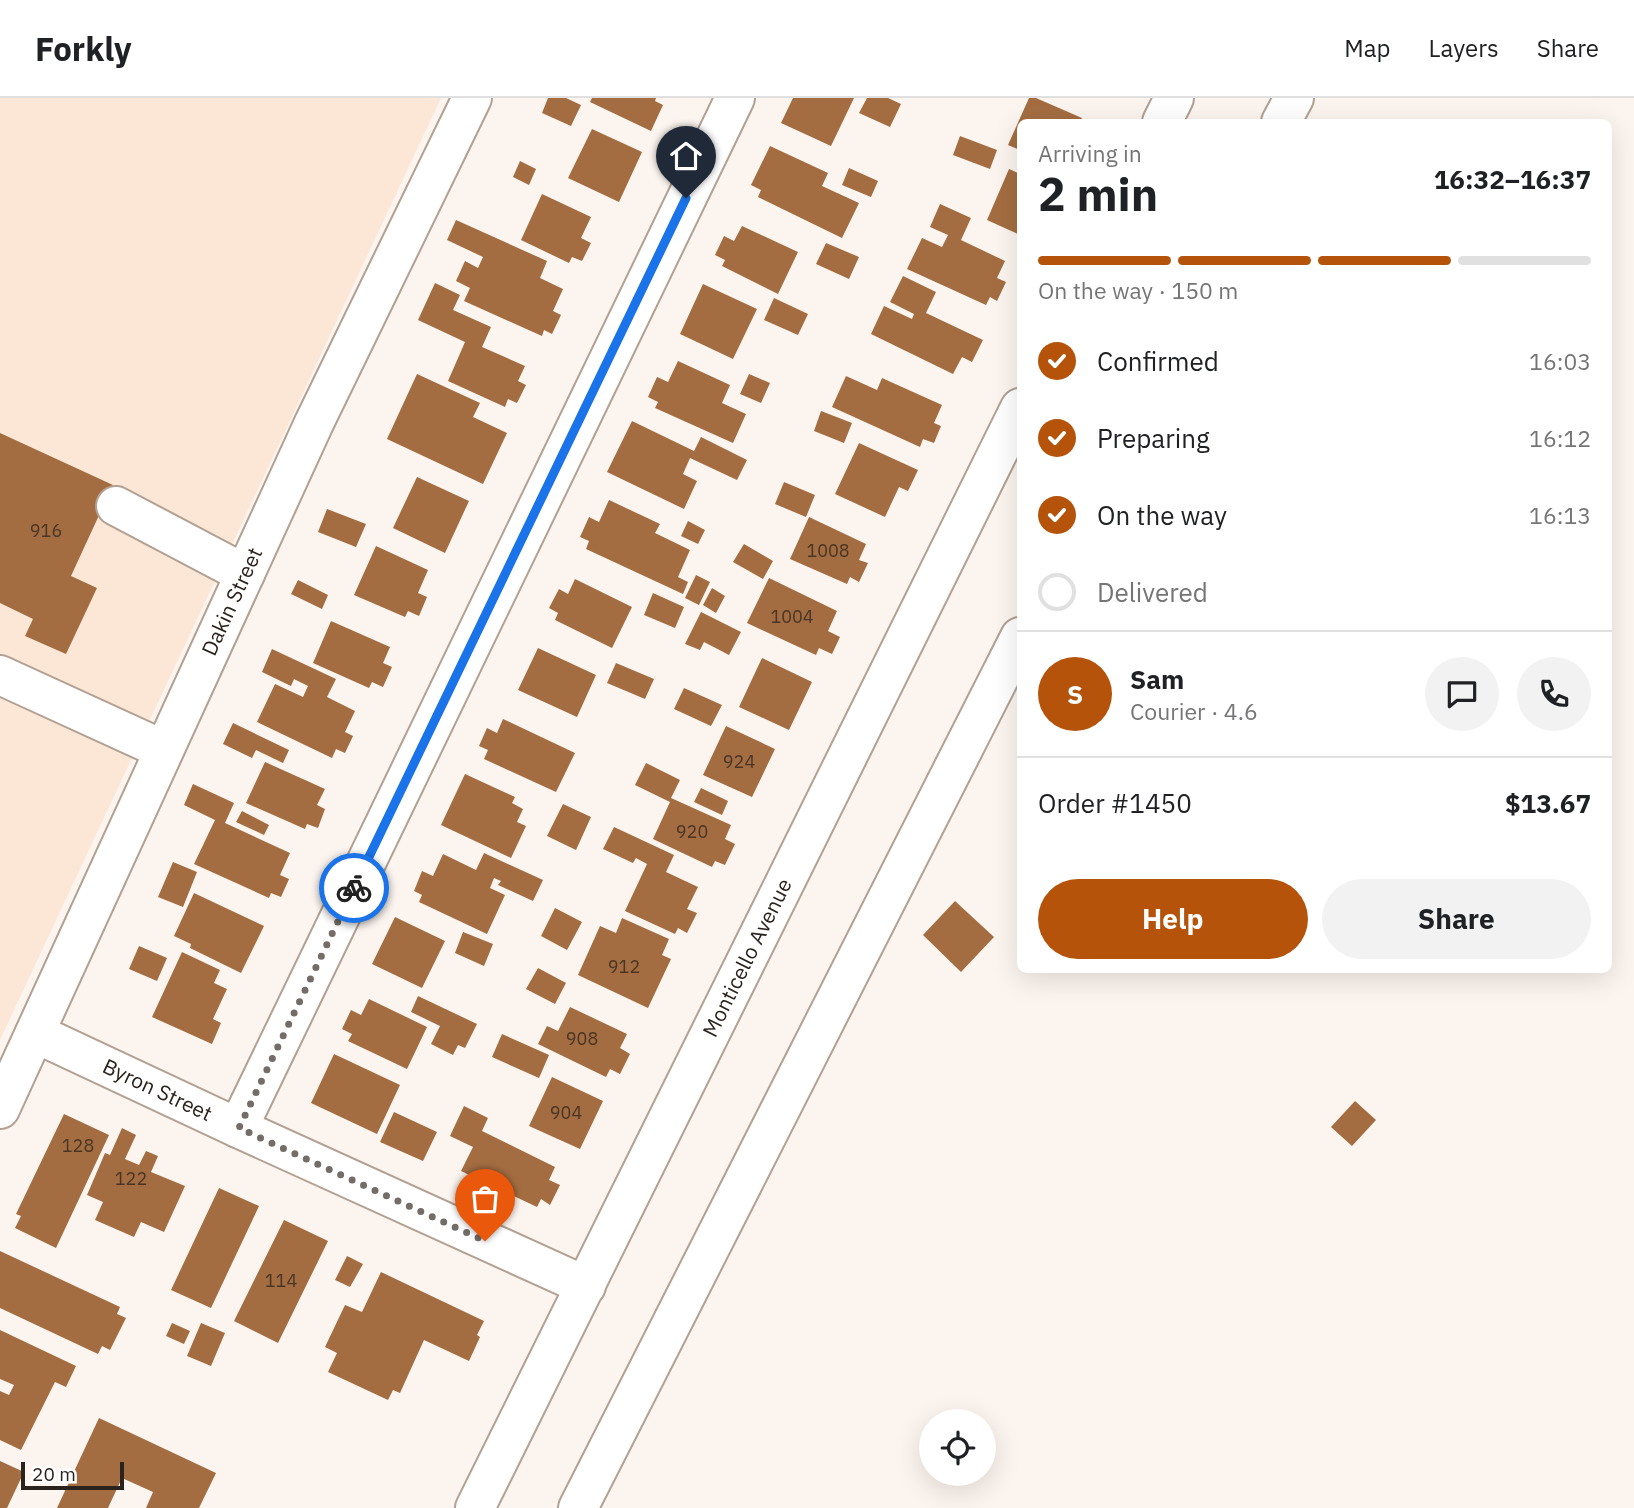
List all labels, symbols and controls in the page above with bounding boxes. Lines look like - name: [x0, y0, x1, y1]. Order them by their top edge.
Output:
- text: Forkly: [35, 27, 132, 70]
- text: Map: [1344, 32, 1391, 64]
- text: Layers: [1429, 32, 1499, 64]
- text: Share: [1537, 32, 1599, 64]
- pin: [656, 126, 716, 198]
- icon: home: [667, 137, 705, 175]
- text: Arriving in: [1038, 138, 1142, 168]
- text: 16:32–16:37: [1434, 162, 1591, 196]
- text: 2 min: [1038, 164, 1158, 224]
- text: On the way · 150 m: [1038, 275, 1238, 305]
- icon: check: [1038, 342, 1076, 380]
- text: Confirmed: [1097, 344, 1219, 378]
- text: 16:03: [1529, 346, 1591, 376]
- icon: check: [1038, 419, 1076, 457]
- text: Preparing: [1097, 421, 1210, 455]
- text: 16:12: [1529, 423, 1591, 453]
- icon: check: [1038, 496, 1076, 534]
- text: On the way: [1097, 498, 1227, 532]
- text: 16:13: [1529, 500, 1591, 530]
- house number: 916: [30, 519, 62, 542]
- house number: 1008: [806, 539, 850, 562]
- street label: Dakin Street: [194, 543, 268, 660]
- text: Delivered: [1097, 575, 1208, 609]
- house number: 1004: [770, 605, 814, 628]
- button: chat: [1425, 657, 1499, 731]
- button: phone: [1517, 657, 1591, 731]
- text: Sam: [1130, 662, 1184, 696]
- text: S: [1067, 677, 1083, 711]
- text: Courier · 4.6: [1130, 696, 1258, 726]
- house number: 924: [723, 750, 755, 773]
- text: Order #1450: [1038, 786, 1192, 820]
- text: $13.67: [1505, 786, 1591, 820]
- house number: 920: [676, 820, 708, 843]
- courier: [319, 853, 389, 923]
- icon: bike: [335, 869, 373, 907]
- street label: Monticello Avenue: [696, 873, 798, 1041]
- button: Help: [1038, 879, 1308, 959]
- button: Share: [1322, 879, 1591, 959]
- house number: 912: [608, 955, 640, 978]
- house number: 908: [566, 1027, 598, 1050]
- street label: Byron Street: [98, 1052, 217, 1127]
- house number: 904: [550, 1101, 582, 1124]
- house number: 128: [62, 1134, 94, 1157]
- house number: 122: [115, 1167, 147, 1190]
- pin: [455, 1169, 515, 1241]
- icon: bag: [466, 1180, 504, 1218]
- house number: 114: [265, 1269, 297, 1292]
- map controls: [919, 1409, 996, 1486]
- button: locate: [919, 1409, 996, 1486]
- scale bar: [21, 1459, 124, 1491]
- text: 20 m: [32, 1462, 76, 1486]

